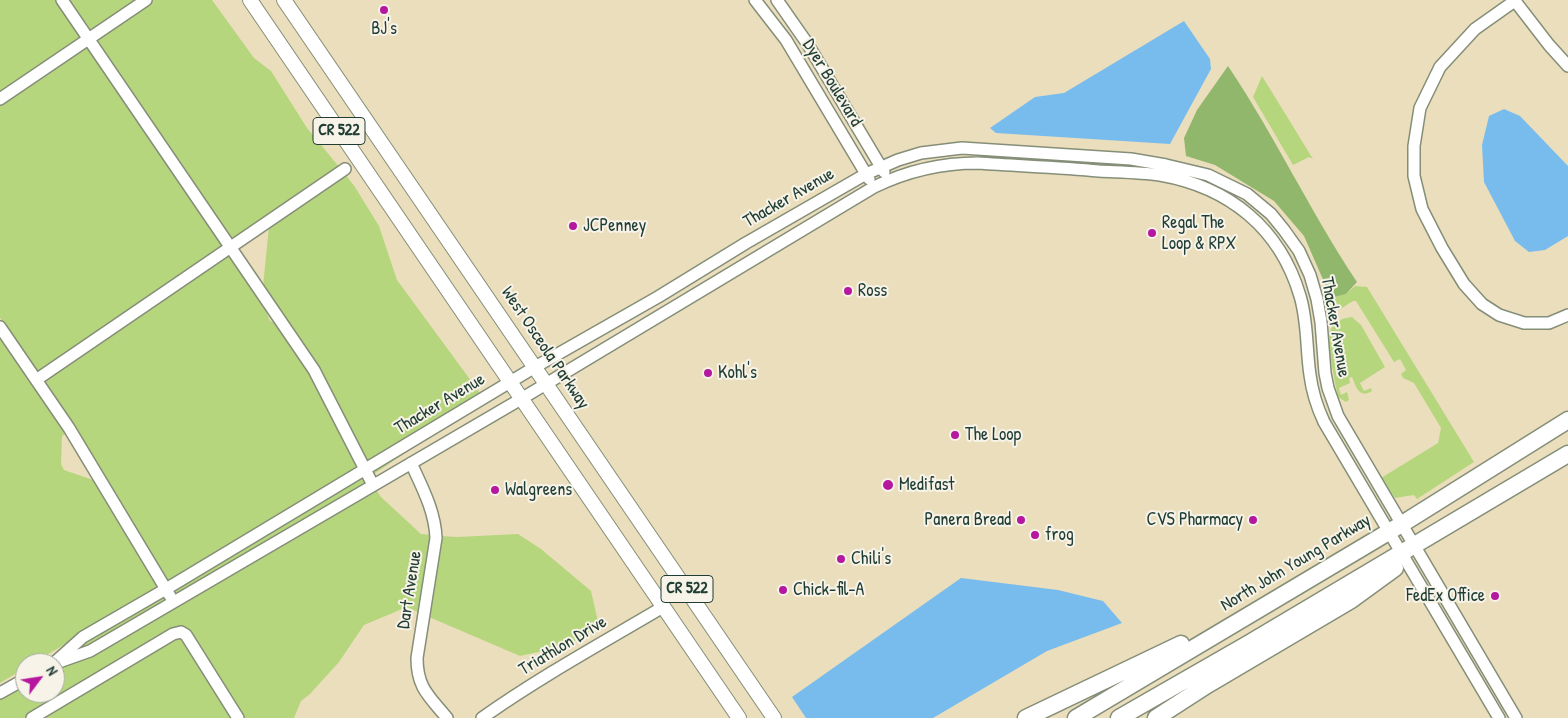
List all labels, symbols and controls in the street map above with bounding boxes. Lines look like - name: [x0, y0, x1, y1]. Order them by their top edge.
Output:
- marker: BJ's: [378, 4, 390, 16]
- place label: BJ's: [371, 18, 397, 40]
- street label: Dyer Boulevard: [797, 35, 867, 131]
- road number: CR 522: [313, 118, 365, 144]
- street label: Thacker Avenue: [740, 163, 838, 233]
- place label: Regal The Loop & RPX: [1162, 212, 1236, 254]
- place label: JCPenney: [583, 215, 646, 237]
- marker: JCPenney: [567, 220, 579, 232]
- marker: Regal The Loop & RPX: [1146, 227, 1158, 239]
- street label: Thacker Avenue: [1316, 275, 1354, 379]
- place label: Ross: [858, 280, 887, 302]
- street label: West Osceola Parkway: [496, 283, 594, 413]
- marker: Ross: [842, 285, 854, 297]
- place label: Kohl's: [718, 362, 757, 384]
- marker: Kohl's: [702, 367, 714, 379]
- street label: Thacker Avenue: [391, 369, 489, 439]
- place label: The Loop: [965, 424, 1021, 446]
- marker: The Loop: [949, 429, 961, 441]
- place label: Medifast: [899, 474, 955, 496]
- marker: Medifast: [881, 478, 895, 492]
- place label: Walgreens: [505, 479, 572, 501]
- marker: Walgreens: [489, 484, 501, 496]
- place label: Panera Bread: [925, 509, 1011, 531]
- place label: CVS Pharmacy: [1147, 509, 1243, 531]
- street label: North John Young Parkway: [1217, 510, 1375, 616]
- marker: Panera Bread: [1015, 514, 1027, 526]
- marker: CVS Pharmacy: [1247, 514, 1259, 526]
- place label: frog: [1045, 524, 1074, 546]
- marker: frog: [1029, 529, 1041, 541]
- place label: Chili's: [851, 548, 891, 570]
- street label: Dart Avenue: [393, 550, 427, 630]
- marker: Chili's: [835, 553, 847, 565]
- road number: CR 522: [661, 576, 713, 602]
- place label: Chick-fil-A: [793, 579, 864, 601]
- marker: Chick-fil-A: [777, 584, 789, 596]
- place label: FedEx Office: [1406, 585, 1485, 607]
- marker: FedEx Office: [1489, 590, 1501, 602]
- street label: Triathlon Drive: [515, 611, 611, 681]
- north arrow: [15, 653, 65, 703]
- text: N: [42, 662, 62, 679]

